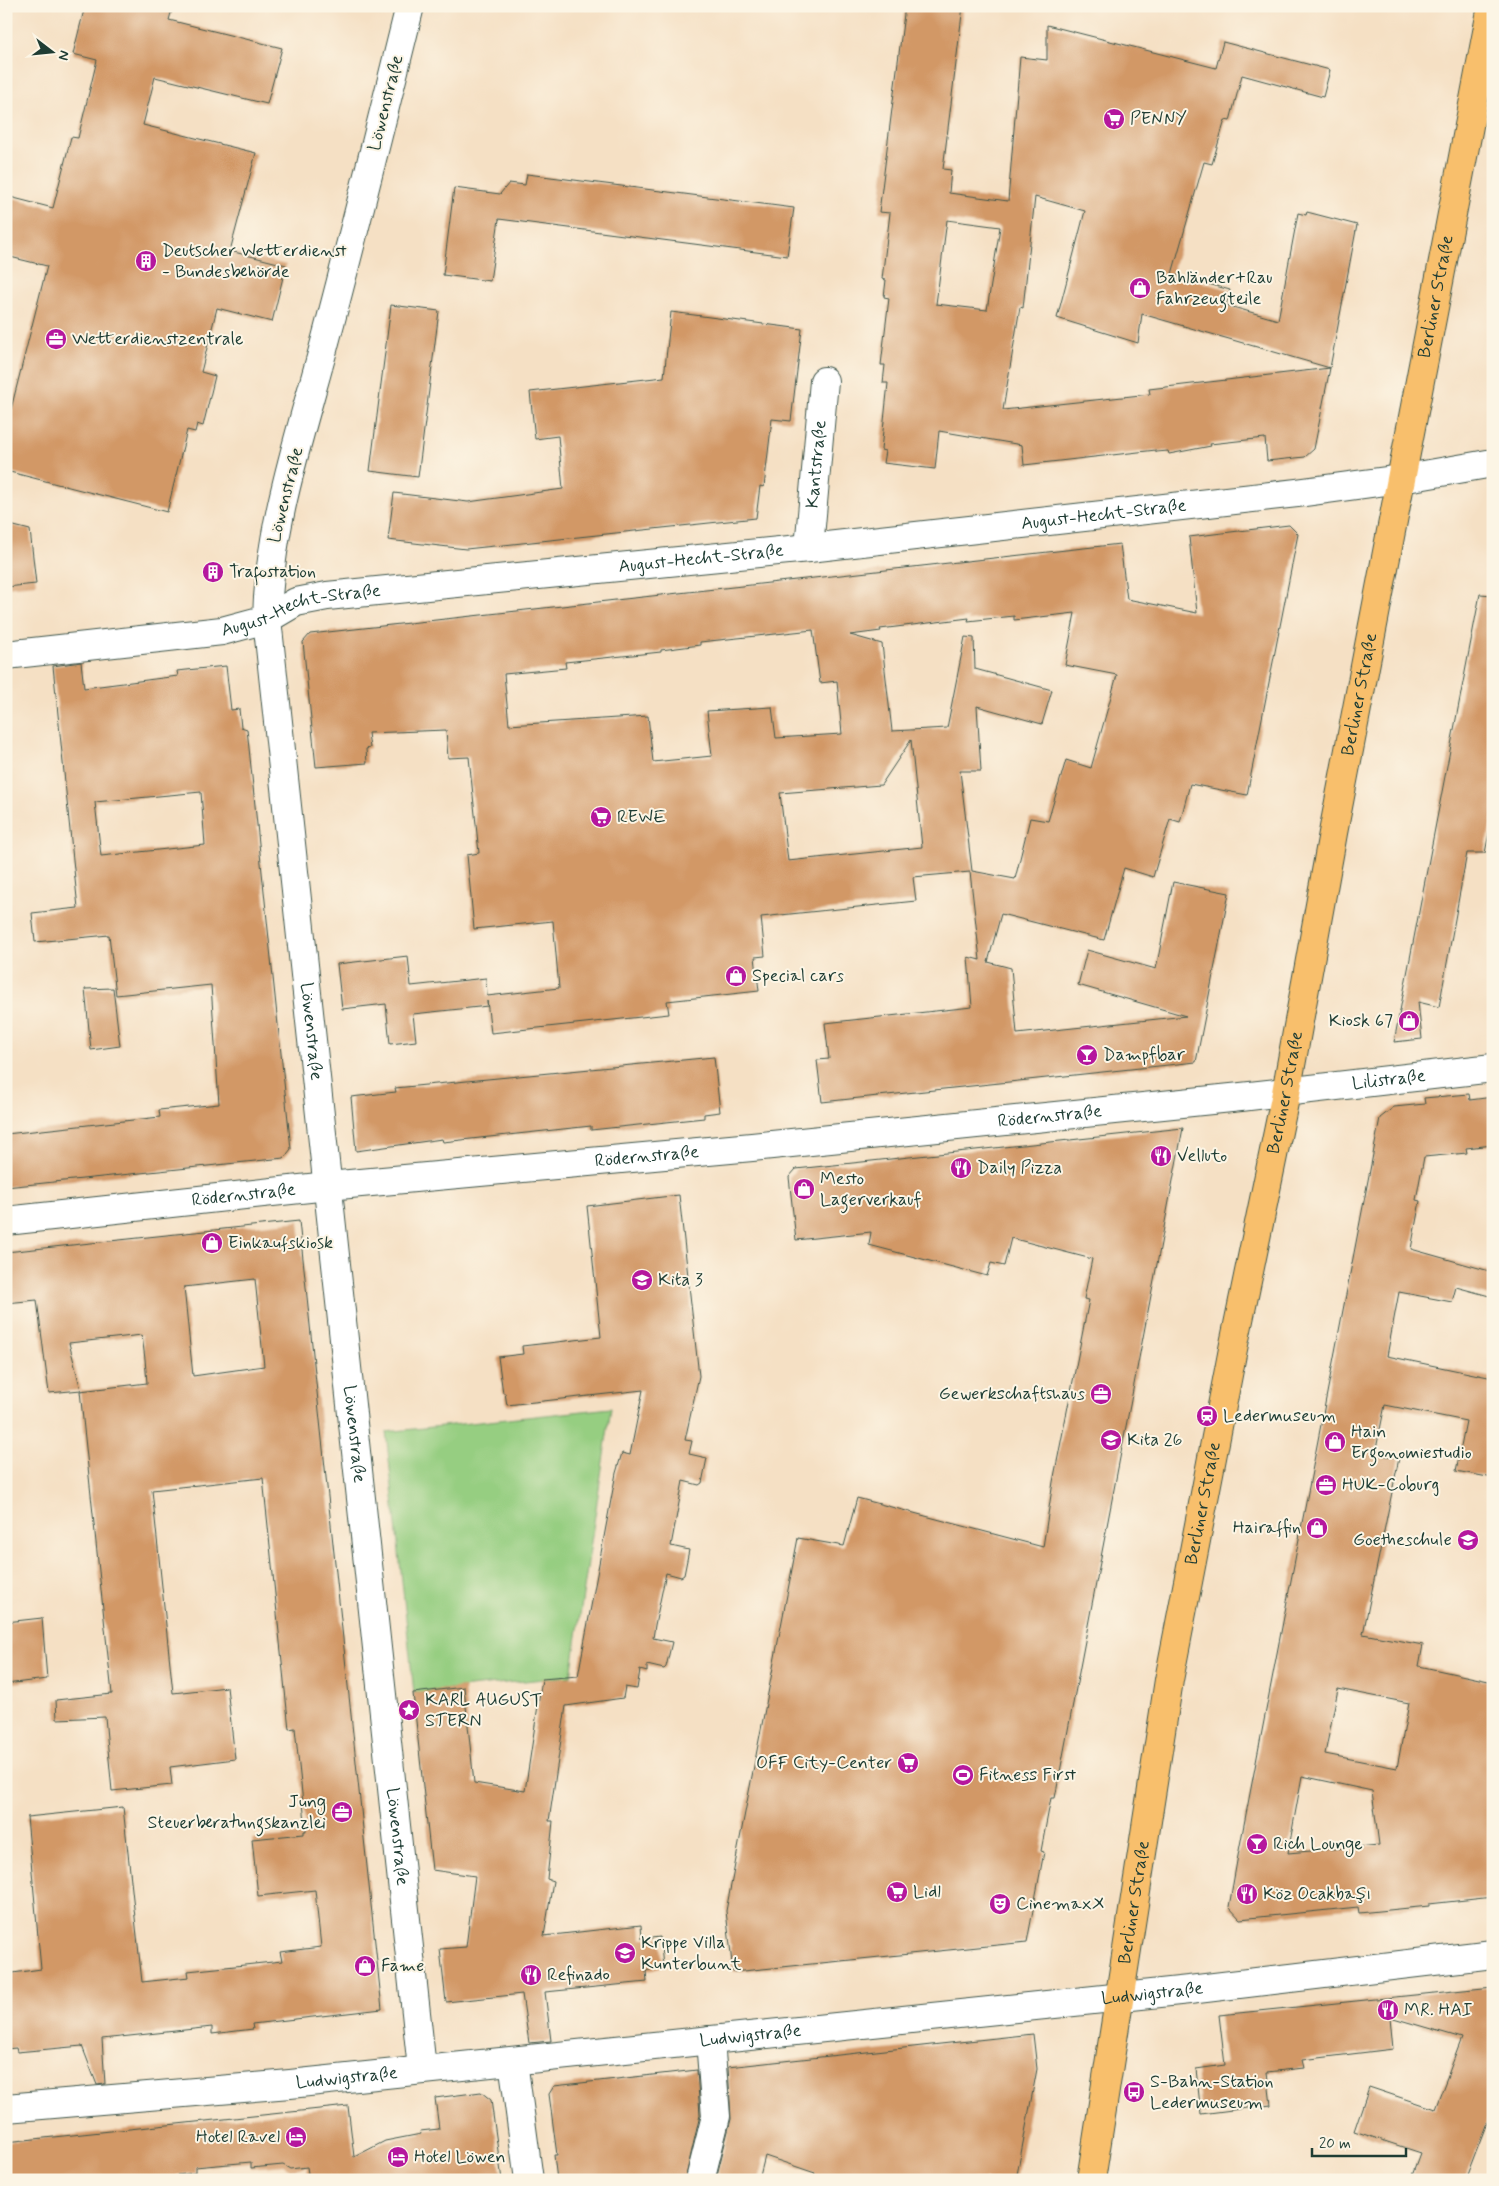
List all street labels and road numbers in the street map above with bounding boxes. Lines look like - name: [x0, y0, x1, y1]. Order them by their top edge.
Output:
- street label: Löwenstraße: [362, 52, 410, 154]
- street label: Berliner Straße: [1413, 233, 1460, 360]
- street label: Kantstraße: [801, 419, 832, 509]
- street label: Löwenstraße: [262, 444, 310, 546]
- street label: August-Hecht-Straße: [1020, 494, 1188, 536]
- street label: August-Hecht-Straße: [617, 539, 785, 579]
- street label: August-Hecht-Straße: [219, 579, 382, 643]
- street label: Berliner Straße: [1336, 631, 1383, 758]
- street label: Löwenstraße: [294, 981, 328, 1082]
- street label: Berliner Straße: [1262, 1029, 1309, 1156]
- street label: Lilistraße: [1351, 1064, 1427, 1096]
- street label: Rödernstraße: [997, 1099, 1103, 1134]
- street label: Rödernstraße: [594, 1140, 700, 1173]
- street label: Rödernstraße: [190, 1178, 297, 1213]
- street label: Löwenstraße: [337, 1384, 371, 1484]
- street label: Berliner Straße: [1180, 1440, 1227, 1567]
- street label: Löwenstraße: [380, 1787, 414, 1887]
- street label: Berliner Straße: [1113, 1839, 1156, 1966]
- street label: Ludwigstraße: [1100, 1976, 1205, 2011]
- street label: Ludwigstraße: [698, 2019, 803, 2053]
- street label: Ludwigstraße: [295, 2061, 399, 2095]

